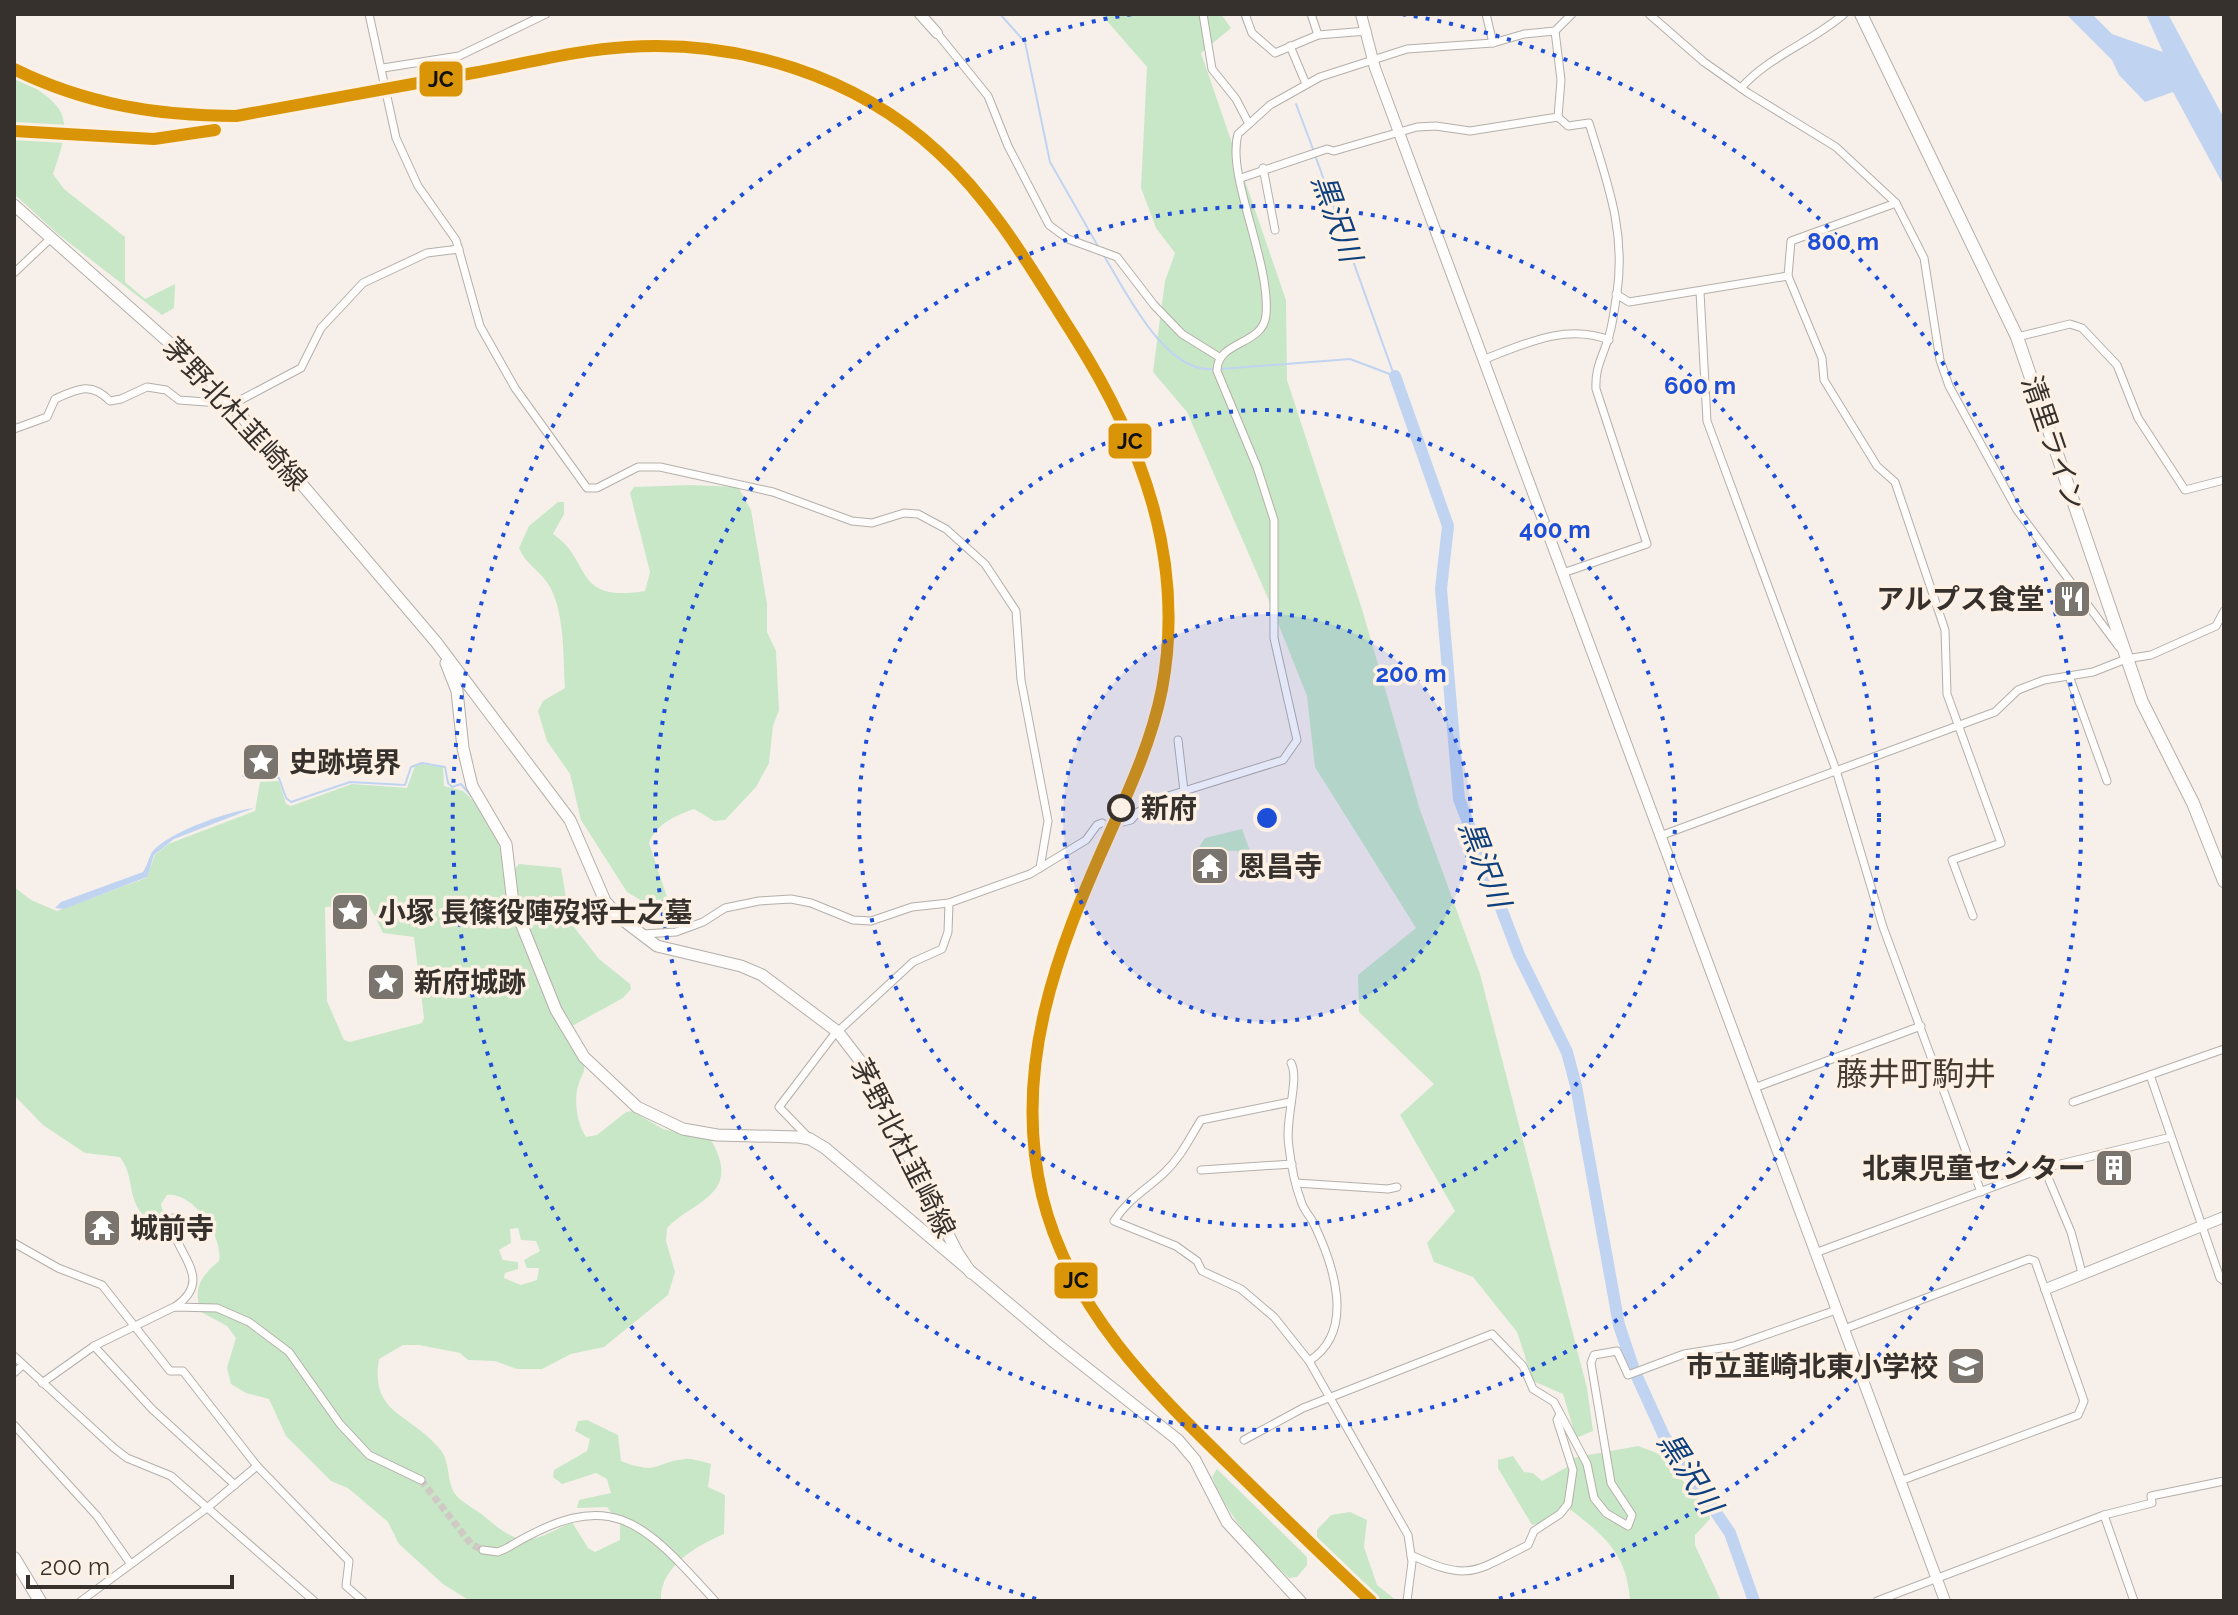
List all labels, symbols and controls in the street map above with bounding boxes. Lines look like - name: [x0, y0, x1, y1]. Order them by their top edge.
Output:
- line badge: JC: [418, 60, 464, 98]
- text: JC: [428, 66, 454, 92]
- water label: 黒沢川: [1305, 170, 1370, 269]
- text: 800 m: [1807, 227, 1879, 256]
- street label: 茅野北杜韮崎線: [156, 331, 314, 497]
- text: 600 m: [1664, 371, 1736, 400]
- street label: 清里ライン: [2015, 371, 2091, 515]
- line badge: JC: [1107, 422, 1153, 460]
- text: JC: [1117, 428, 1143, 454]
- text: 400 m: [1519, 515, 1591, 544]
- restaurant icon: アルプス食堂: [2051, 578, 2093, 620]
- place label: アルプス食堂: [1876, 583, 2044, 616]
- text: 200 m: [1375, 659, 1447, 688]
- place icon: 史跡境界: [240, 741, 282, 783]
- place label: 史跡境界: [289, 746, 401, 779]
- place label: 新府: [1141, 792, 1197, 825]
- marker: 新府: [1108, 795, 1134, 821]
- centre of rings: [1253, 804, 1281, 832]
- water label: 黒沢川: [1453, 816, 1519, 915]
- temple icon: 恩昌寺: [1189, 845, 1231, 887]
- place label: 恩昌寺: [1238, 850, 1322, 883]
- place icon: 小塚 長篠役陣歿将士之墓: [329, 891, 371, 933]
- place label: 小塚 長篠役陣歿将士之墓: [378, 896, 693, 929]
- place icon: 新府城跡: [365, 961, 407, 1003]
- place label: 新府城跡: [414, 966, 526, 999]
- street label: 茅野北杜韮崎線: [844, 1053, 962, 1243]
- district label: 藤井町駒井: [1836, 1055, 1996, 1092]
- building icon: 北東児童センター: [2093, 1147, 2135, 1189]
- place label: 北東児童センター: [1862, 1152, 2086, 1185]
- temple icon: 城前寺: [81, 1207, 123, 1249]
- place label: 城前寺: [130, 1212, 214, 1245]
- line badge: JC: [1053, 1261, 1099, 1300]
- text: JC: [1063, 1267, 1089, 1293]
- school or university icon: 市立韮崎北東小学校: [1945, 1345, 1987, 1387]
- place label: 市立韮崎北東小学校: [1686, 1350, 1938, 1383]
- water label: 黒沢川: [1651, 1426, 1731, 1523]
- scale bar: [28, 1539, 232, 1589]
- text: 200 m: [40, 1552, 110, 1581]

